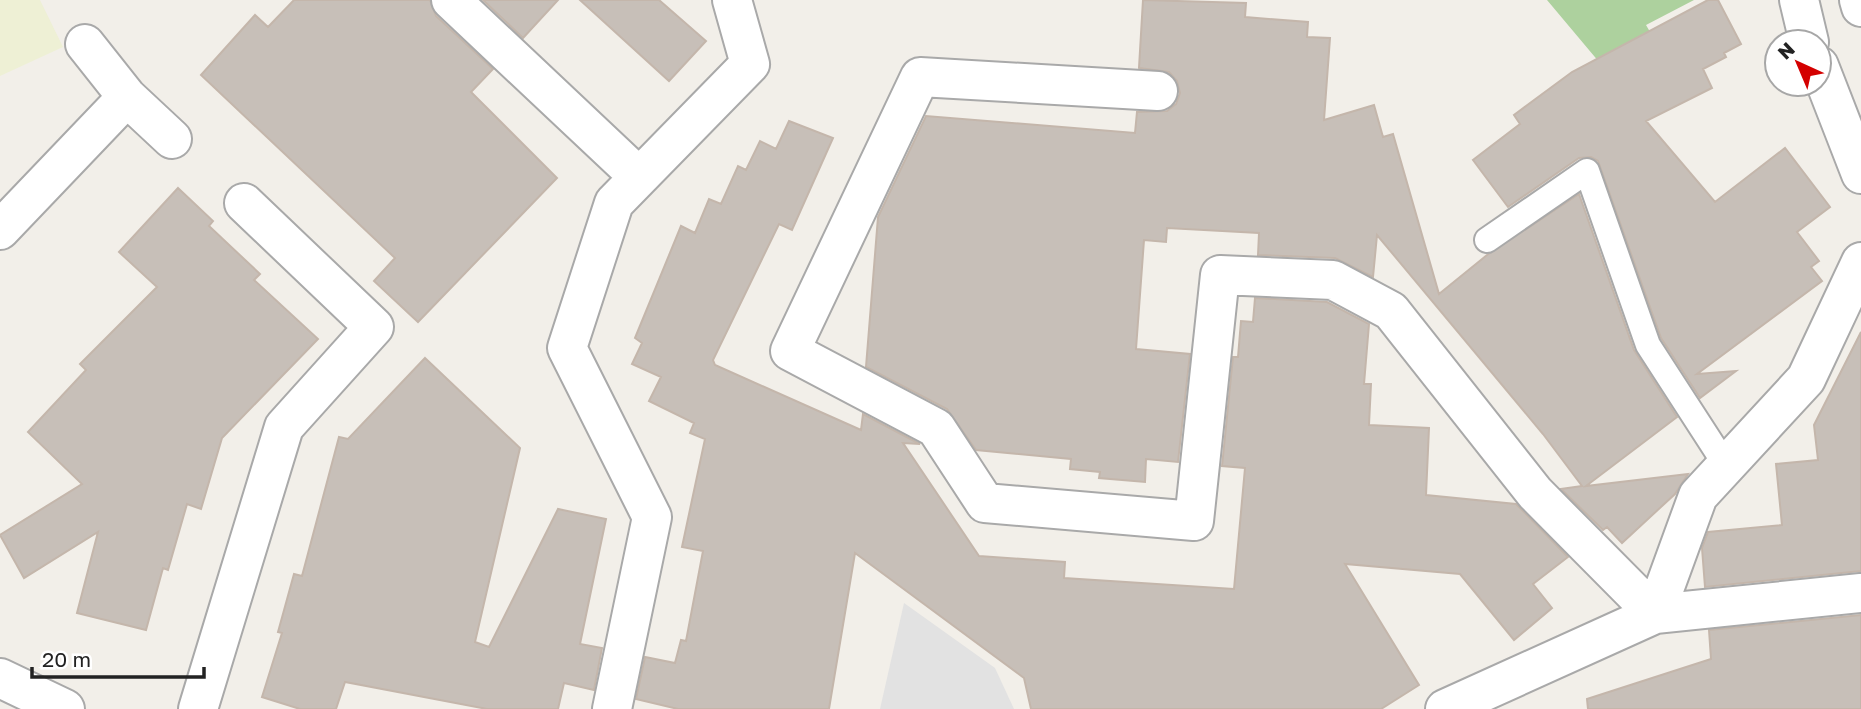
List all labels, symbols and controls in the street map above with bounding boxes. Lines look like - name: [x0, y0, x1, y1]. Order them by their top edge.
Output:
- north arrow: [1763, 28, 1833, 98]
- text: N: [1773, 37, 1799, 64]
- scale bar: [32, 636, 203, 680]
- text: 20 m: [42, 646, 91, 672]

